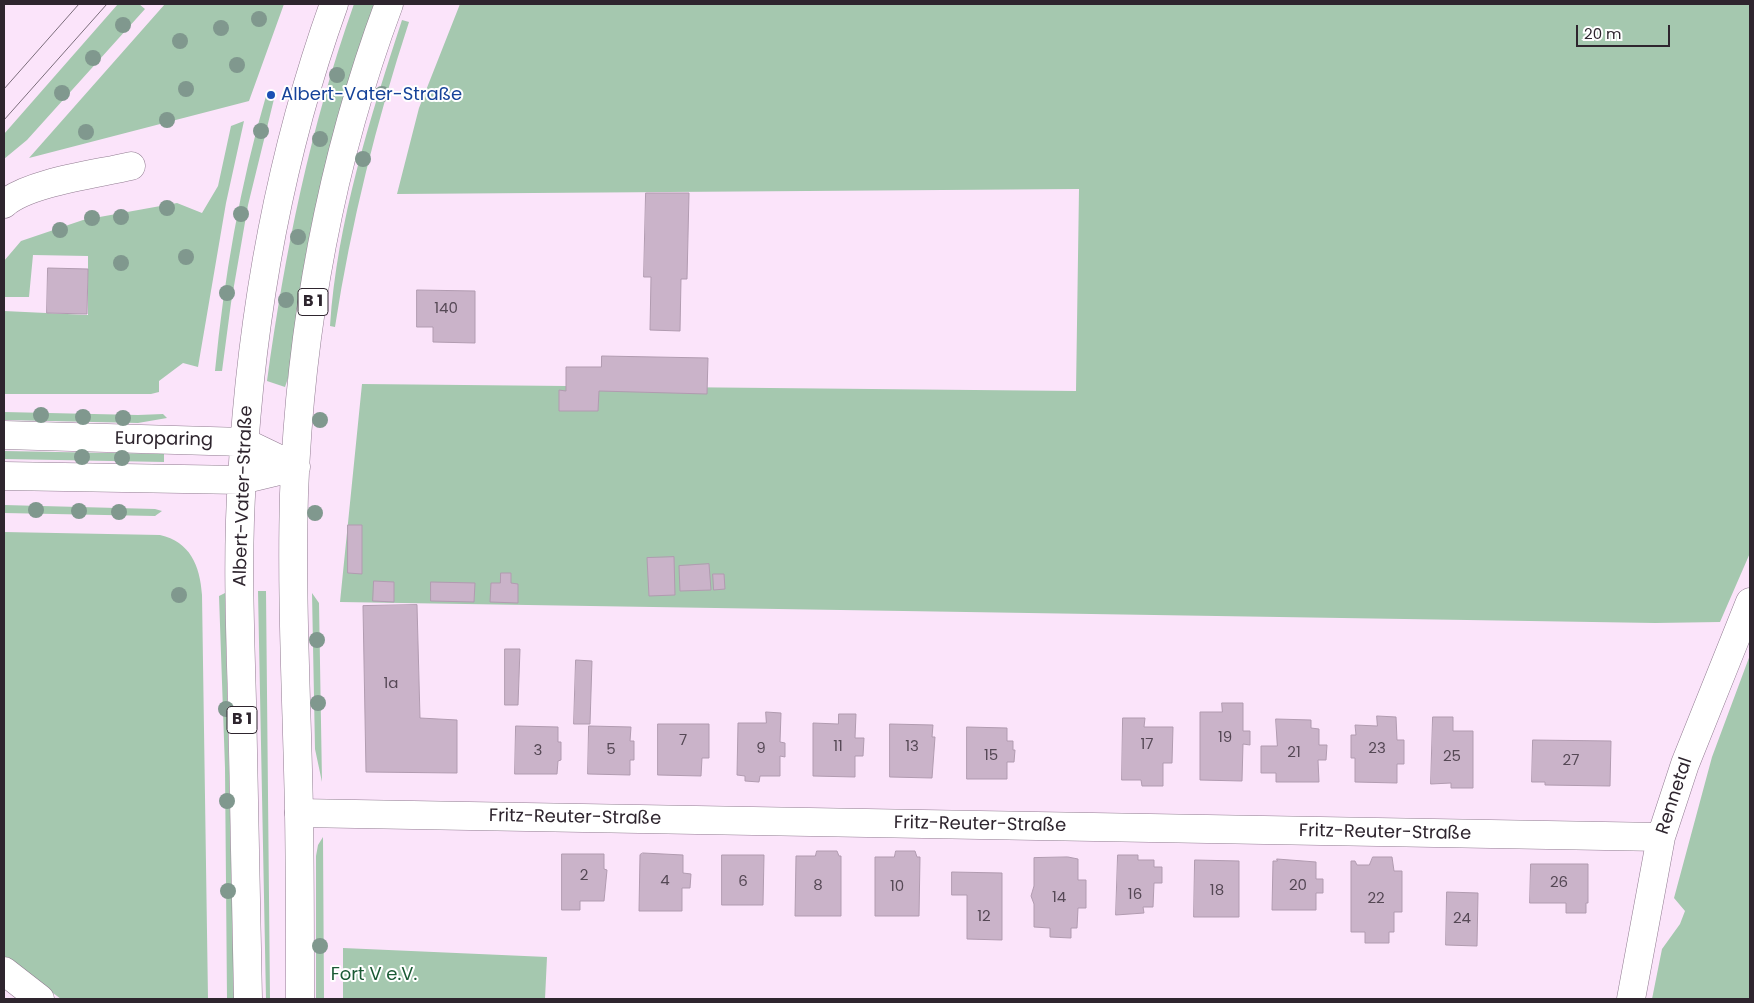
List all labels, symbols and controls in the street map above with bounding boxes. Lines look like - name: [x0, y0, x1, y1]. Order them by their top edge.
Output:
- scale bar: [1579, 15, 1673, 47]
- text: 20 m: [1584, 23, 1622, 44]
- place label: Albert-Vater-Straße: [281, 84, 462, 106]
- marker: Albert-Vater-Straße: [265, 89, 277, 101]
- road number: B 1: [298, 288, 328, 316]
- house number: 140: [434, 300, 458, 318]
- street label: Albert-Vater-Straße: [230, 405, 258, 587]
- street label: Europaring: [115, 428, 213, 452]
- house number: 1a: [384, 675, 398, 693]
- road number: B 1: [227, 706, 257, 734]
- house number: 19: [1218, 729, 1232, 747]
- house number: 7: [679, 732, 687, 750]
- house number: 17: [1141, 736, 1153, 754]
- house number: 11: [833, 738, 843, 756]
- house number: 13: [905, 738, 919, 756]
- house number: 9: [756, 740, 766, 758]
- house number: 23: [1368, 740, 1386, 758]
- house number: 5: [606, 741, 616, 759]
- house number: 3: [534, 742, 542, 760]
- house number: 21: [1287, 744, 1301, 762]
- house number: 15: [984, 747, 998, 765]
- house number: 25: [1443, 748, 1461, 766]
- house number: 27: [1563, 752, 1579, 770]
- street label: Rennetal: [1652, 755, 1698, 837]
- street label: Fritz-Reuter-Straße: [489, 806, 661, 830]
- street label: Fritz-Reuter-Straße: [894, 813, 1066, 837]
- street label: Fritz-Reuter-Straße: [1299, 821, 1471, 845]
- house number: 2: [580, 867, 588, 885]
- house number: 4: [660, 872, 670, 890]
- house number: 6: [738, 873, 748, 891]
- house number: 26: [1550, 874, 1568, 892]
- house number: 8: [813, 877, 823, 895]
- house number: 20: [1289, 877, 1307, 895]
- house number: 10: [890, 878, 904, 896]
- house number: 18: [1210, 882, 1224, 900]
- house number: 16: [1128, 886, 1142, 904]
- house number: 14: [1052, 889, 1066, 907]
- house number: 22: [1367, 890, 1385, 908]
- house number: 12: [977, 908, 991, 926]
- house number: 24: [1453, 910, 1471, 928]
- park label: Fort V e.V.: [331, 964, 417, 986]

